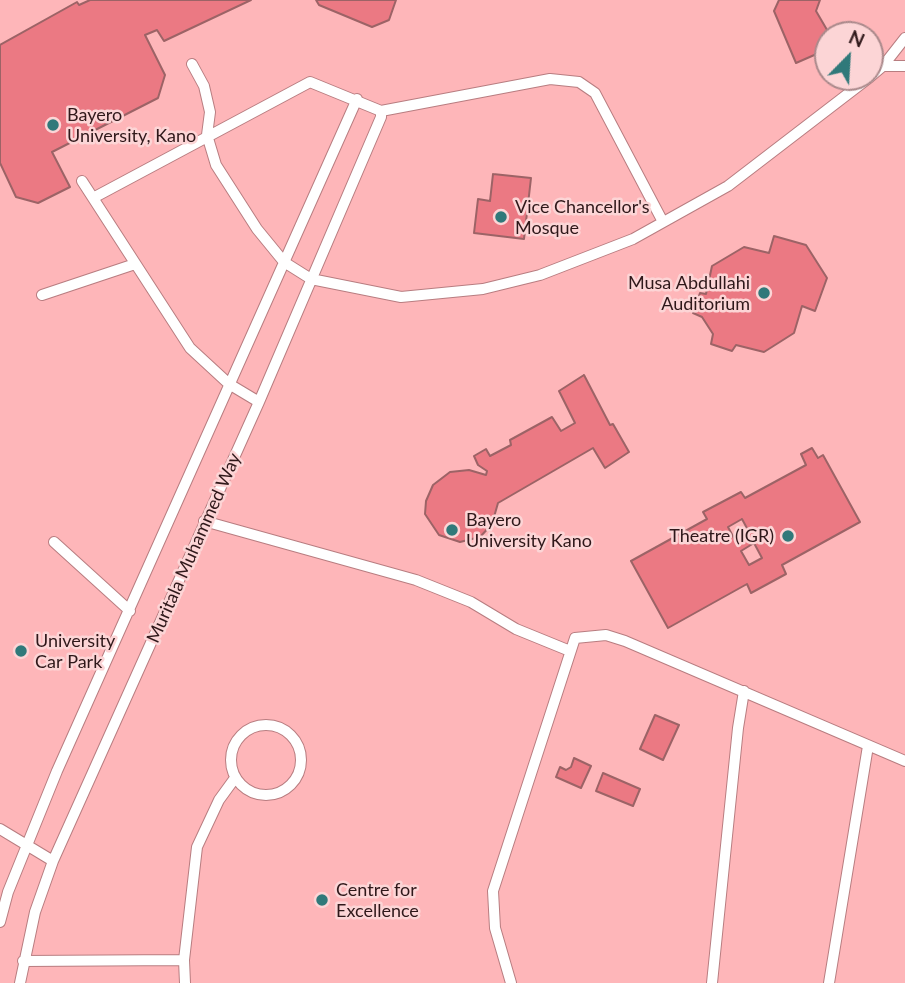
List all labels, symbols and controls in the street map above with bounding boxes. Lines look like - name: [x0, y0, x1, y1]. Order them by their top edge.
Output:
- north arrow: [814, 21, 884, 91]
- text: N: [846, 25, 868, 52]
- place label: Bayero University, Kano: [67, 104, 196, 146]
- marker: Bayero University, Kano: [45, 117, 61, 133]
- place label: Vice Chancellor's Mosque: [515, 196, 650, 238]
- marker: Vice Chancellor's Mosque: [493, 209, 509, 225]
- place label: Musa Abdullahi Auditorium: [628, 272, 750, 314]
- marker: Musa Abdullahi Auditorium: [756, 285, 772, 301]
- street label: Muritala Muhammed Way: [142, 450, 246, 646]
- place label: Bayero University Kano: [466, 509, 592, 552]
- marker: Bayero University Kano: [444, 522, 460, 538]
- place label: Theatre (IGR): [669, 525, 774, 547]
- marker: Theatre (IGR): [780, 528, 796, 544]
- place label: University Car Park: [35, 630, 115, 672]
- marker: University Car Park: [13, 643, 29, 659]
- place label: Centre for Excellence: [336, 879, 419, 922]
- marker: Centre for Excellence: [314, 892, 330, 908]

